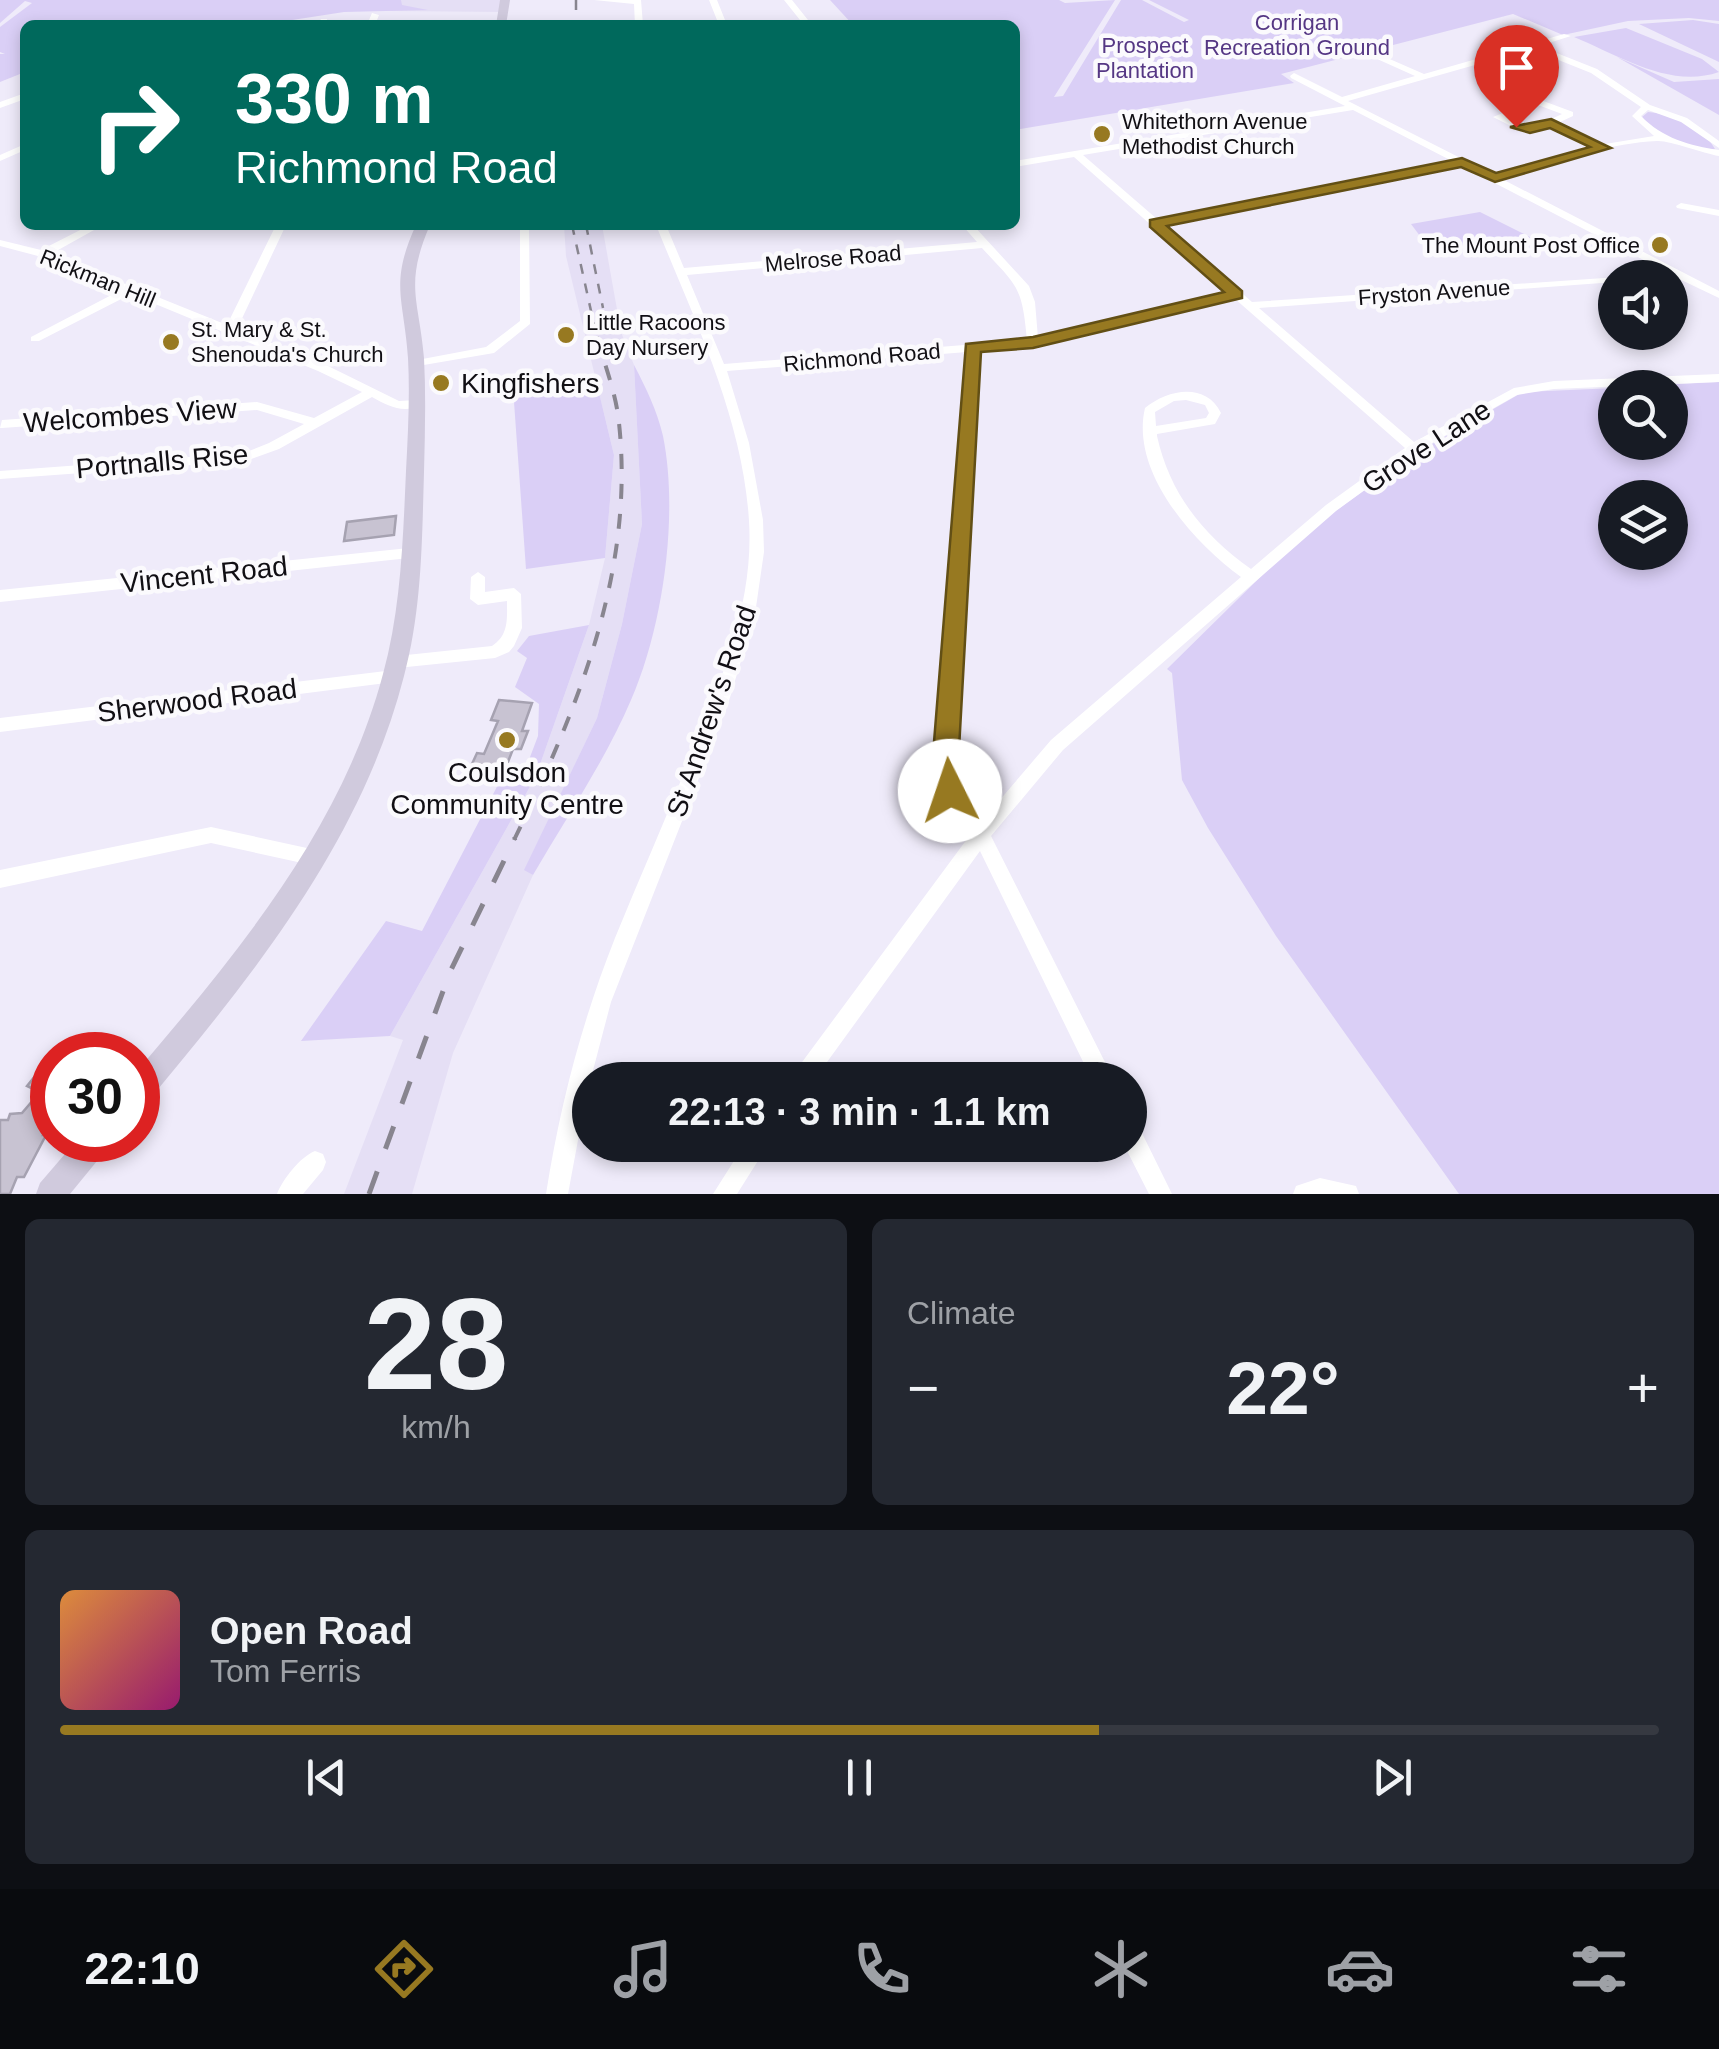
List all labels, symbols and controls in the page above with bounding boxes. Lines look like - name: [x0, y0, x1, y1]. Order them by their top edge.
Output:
- park label: Corrigan Recreation Ground: [1204, 10, 1390, 60]
- pin: [1474, 25, 1559, 128]
- park label: Prospect Plantation: [1096, 33, 1194, 83]
- icon: arrive: [1489, 40, 1544, 95]
- icon: right: [70, 60, 200, 190]
- text: 330 m: [235, 60, 433, 138]
- place label: Whitethorn Avenue Methodist Church: [1122, 109, 1308, 159]
- marker: Whitethorn Avenue Methodist Church: [1091, 123, 1113, 145]
- text: Richmond Road: [235, 142, 558, 193]
- place label: The Mount Post Office: [1422, 233, 1640, 258]
- marker: The Mount Post Office: [1649, 234, 1671, 256]
- street label: Melrose Road: [764, 240, 902, 277]
- street label: Rickman Hill: [36, 244, 159, 313]
- map controls: [1598, 260, 1688, 570]
- button: sound: [1598, 260, 1688, 350]
- street label: Fryston Avenue: [1357, 275, 1511, 310]
- place label: Little Racoons Day Nursery: [586, 310, 725, 360]
- place label: St. Mary & St. Shenouda's Church: [191, 317, 384, 367]
- marker: Little Racoons Day Nursery: [555, 324, 577, 346]
- marker: St. Mary & St. Shenouda's Church: [160, 331, 182, 353]
- street label: Richmond Road: [782, 338, 942, 377]
- place label: Kingfishers: [461, 368, 600, 399]
- button: search: [1598, 370, 1688, 460]
- marker: Kingfishers: [430, 372, 452, 394]
- street label: Welcombes View: [22, 393, 238, 438]
- street label: Grove Lane: [1356, 394, 1496, 499]
- street label: Portnalls Rise: [75, 439, 249, 484]
- button: layers: [1598, 480, 1688, 570]
- street label: Vincent Road: [119, 550, 289, 599]
- street label: St Andrew's Road: [661, 601, 762, 821]
- street label: Sherwood Road: [96, 673, 299, 728]
- marker: Coulsdon Community Centre: [496, 729, 518, 751]
- position arrow: [898, 739, 1002, 843]
- place label: Coulsdon Community Centre: [390, 757, 624, 820]
- speed limit sign: 30: [30, 1032, 160, 1162]
- text: 22:13 · 3 min · 1.1 km: [668, 1091, 1051, 1133]
- text: 28: [364, 1271, 508, 1417]
- text: Climate: [907, 1295, 1015, 1331]
- text: 22°: [1226, 1346, 1340, 1430]
- text: −: [907, 1357, 939, 1419]
- text: +: [1627, 1357, 1659, 1419]
- text: km/h: [401, 1409, 471, 1445]
- text: Open Road: [210, 1610, 413, 1652]
- text: Tom Ferris: [210, 1653, 361, 1689]
- icon: previous: [299, 1750, 354, 1805]
- icon: pause: [832, 1750, 887, 1805]
- icon: next: [1365, 1750, 1420, 1805]
- icon: directions: [369, 1934, 439, 2004]
- icon: music: [608, 1934, 678, 2004]
- icon: phone: [847, 1934, 917, 2004]
- icon: climate: [1086, 1934, 1156, 2004]
- icon: car: [1325, 1934, 1395, 2004]
- icon: filters: [1564, 1934, 1634, 2004]
- text: 22:10: [85, 1943, 200, 1994]

